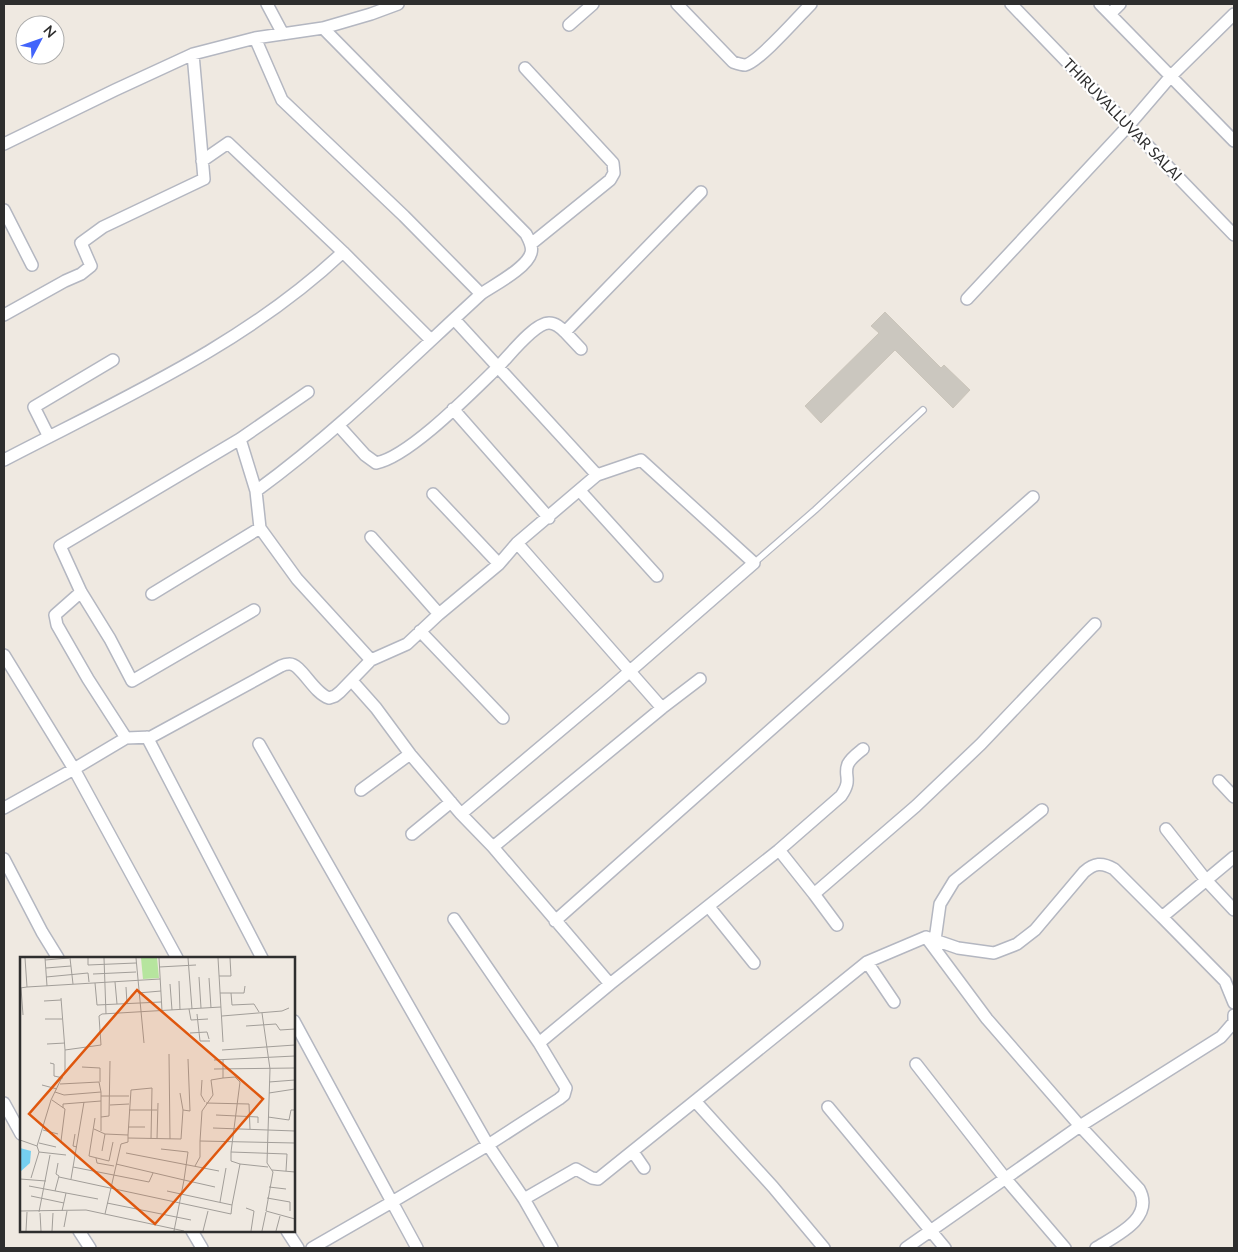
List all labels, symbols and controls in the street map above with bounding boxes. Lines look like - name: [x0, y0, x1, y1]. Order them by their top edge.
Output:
- north arrow: [15, 15, 65, 65]
- text: N: [40, 21, 60, 41]
- street label: THIRUVALLUVAR SALAI: [1060, 54, 1186, 184]
- inset map: [20, 957, 295, 1232]

